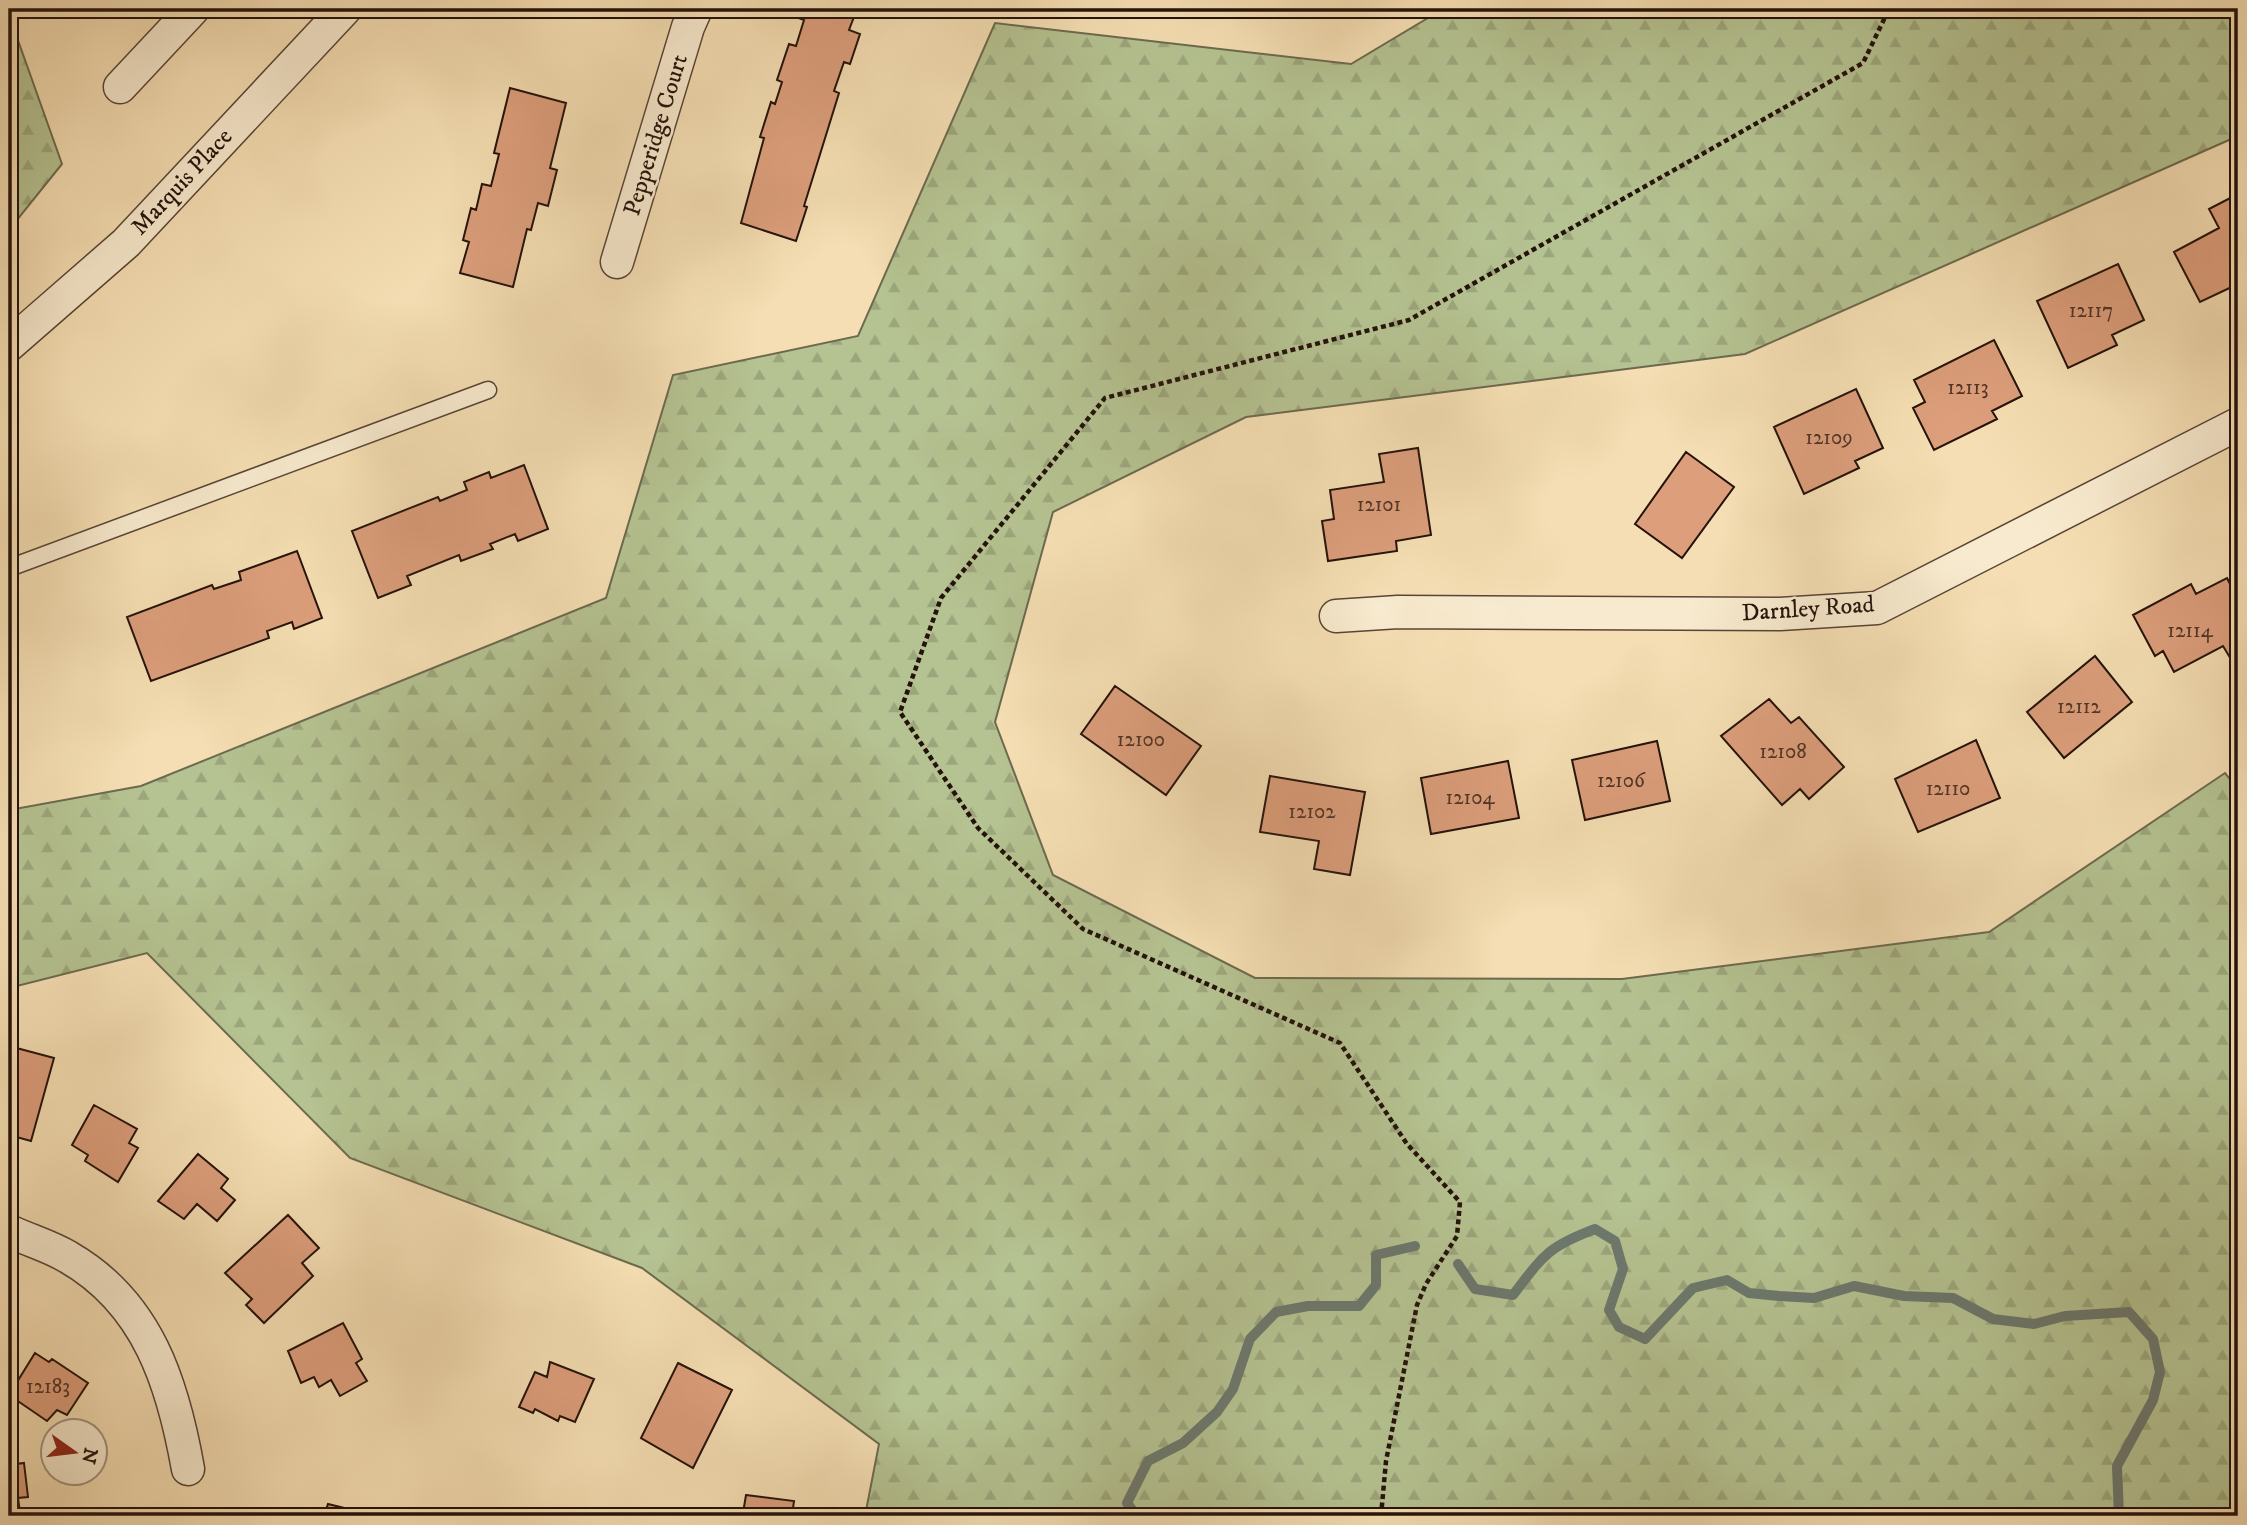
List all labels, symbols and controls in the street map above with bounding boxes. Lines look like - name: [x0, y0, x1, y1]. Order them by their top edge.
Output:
- street label: Pepperidge Court: [617, 50, 695, 219]
- street label: Marquis Place: [125, 122, 239, 242]
- house number: 12117: [2069, 298, 2113, 324]
- house number: 12113: [1947, 375, 1989, 401]
- house number: 12109: [1805, 425, 1853, 451]
- house number: 12101: [1357, 492, 1401, 518]
- street label: Darnley Road: [1741, 589, 1875, 629]
- house number: 12114: [2167, 618, 2214, 644]
- house number: 12112: [2057, 694, 2102, 720]
- house number: 12100: [1117, 727, 1165, 753]
- house number: 12108: [1759, 739, 1807, 765]
- house number: 12106: [1597, 768, 1646, 794]
- house number: 12110: [1926, 776, 1970, 802]
- house number: 12104: [1446, 785, 1495, 811]
- house number: 12102: [1288, 799, 1336, 825]
- house number: 12183: [26, 1374, 70, 1400]
- north arrow: [38, 1416, 108, 1486]
- text: N: [76, 1445, 102, 1466]

